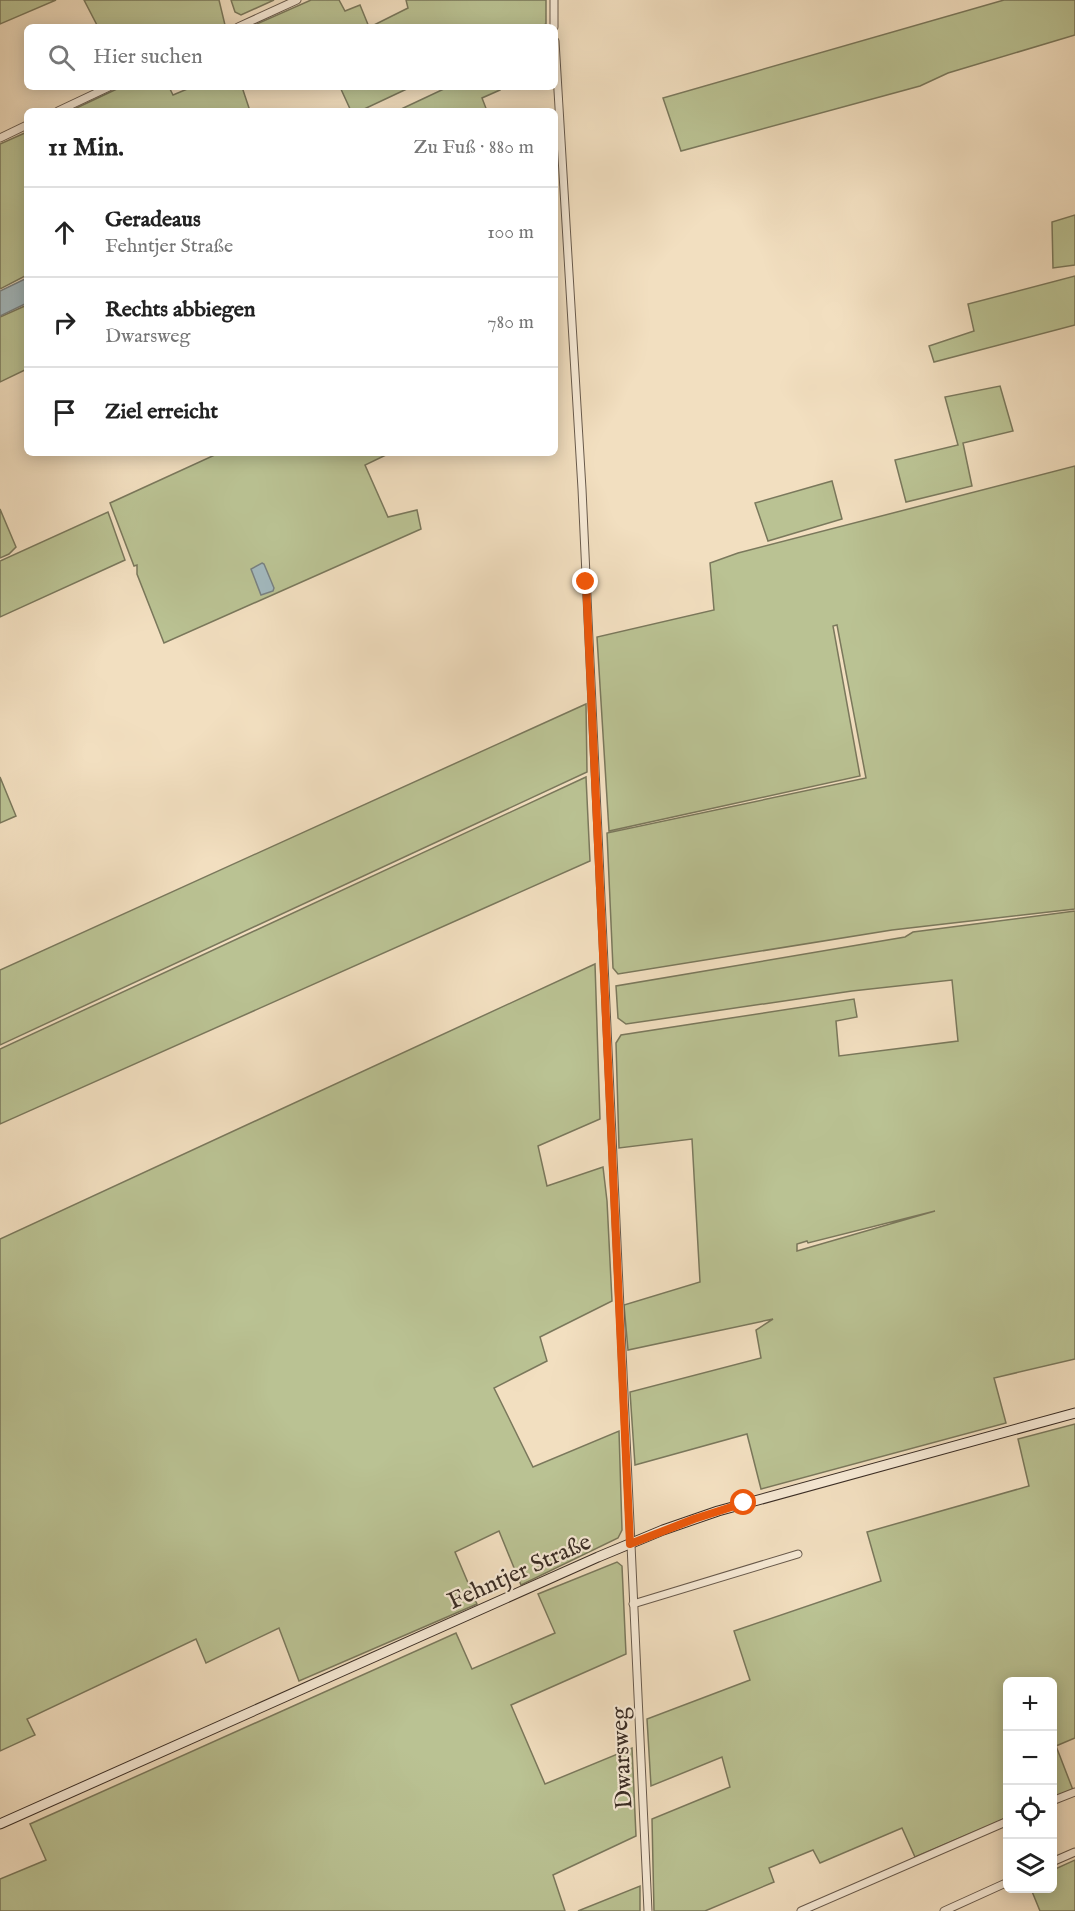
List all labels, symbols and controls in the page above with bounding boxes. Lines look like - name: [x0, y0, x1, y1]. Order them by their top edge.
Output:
- search box: [24, 24, 558, 90]
- icon: search: [45, 41, 78, 74]
- text: Hier suchen: [93, 43, 203, 71]
- text: 11 Min.: [48, 131, 124, 164]
- text: Zu Fuß · 880 m: [414, 135, 534, 160]
- text: Geradeaus: [105, 206, 201, 234]
- icon: ahead: [48, 216, 81, 249]
- text: 100 m: [487, 220, 534, 245]
- text: Fehntjer Straße: [105, 234, 233, 259]
- text: Rechts abbiegen: [105, 296, 255, 324]
- icon: right: [48, 306, 81, 339]
- text: 780 m: [487, 310, 534, 335]
- text: Dwarsweg: [105, 324, 190, 349]
- icon: arrive: [48, 396, 81, 429]
- text: Ziel erreicht: [105, 398, 218, 426]
- route end: [572, 568, 598, 594]
- route start: [730, 1489, 756, 1515]
- street label: Fehntjer Straße: [443, 1527, 596, 1618]
- map controls: [1003, 1677, 1057, 1893]
- button: +: [1003, 1677, 1057, 1731]
- street label: Dwarsweg: [604, 1705, 641, 1810]
- button: −: [1003, 1731, 1057, 1785]
- button: locate: [1003, 1785, 1057, 1839]
- button: layers: [1003, 1839, 1057, 1893]

